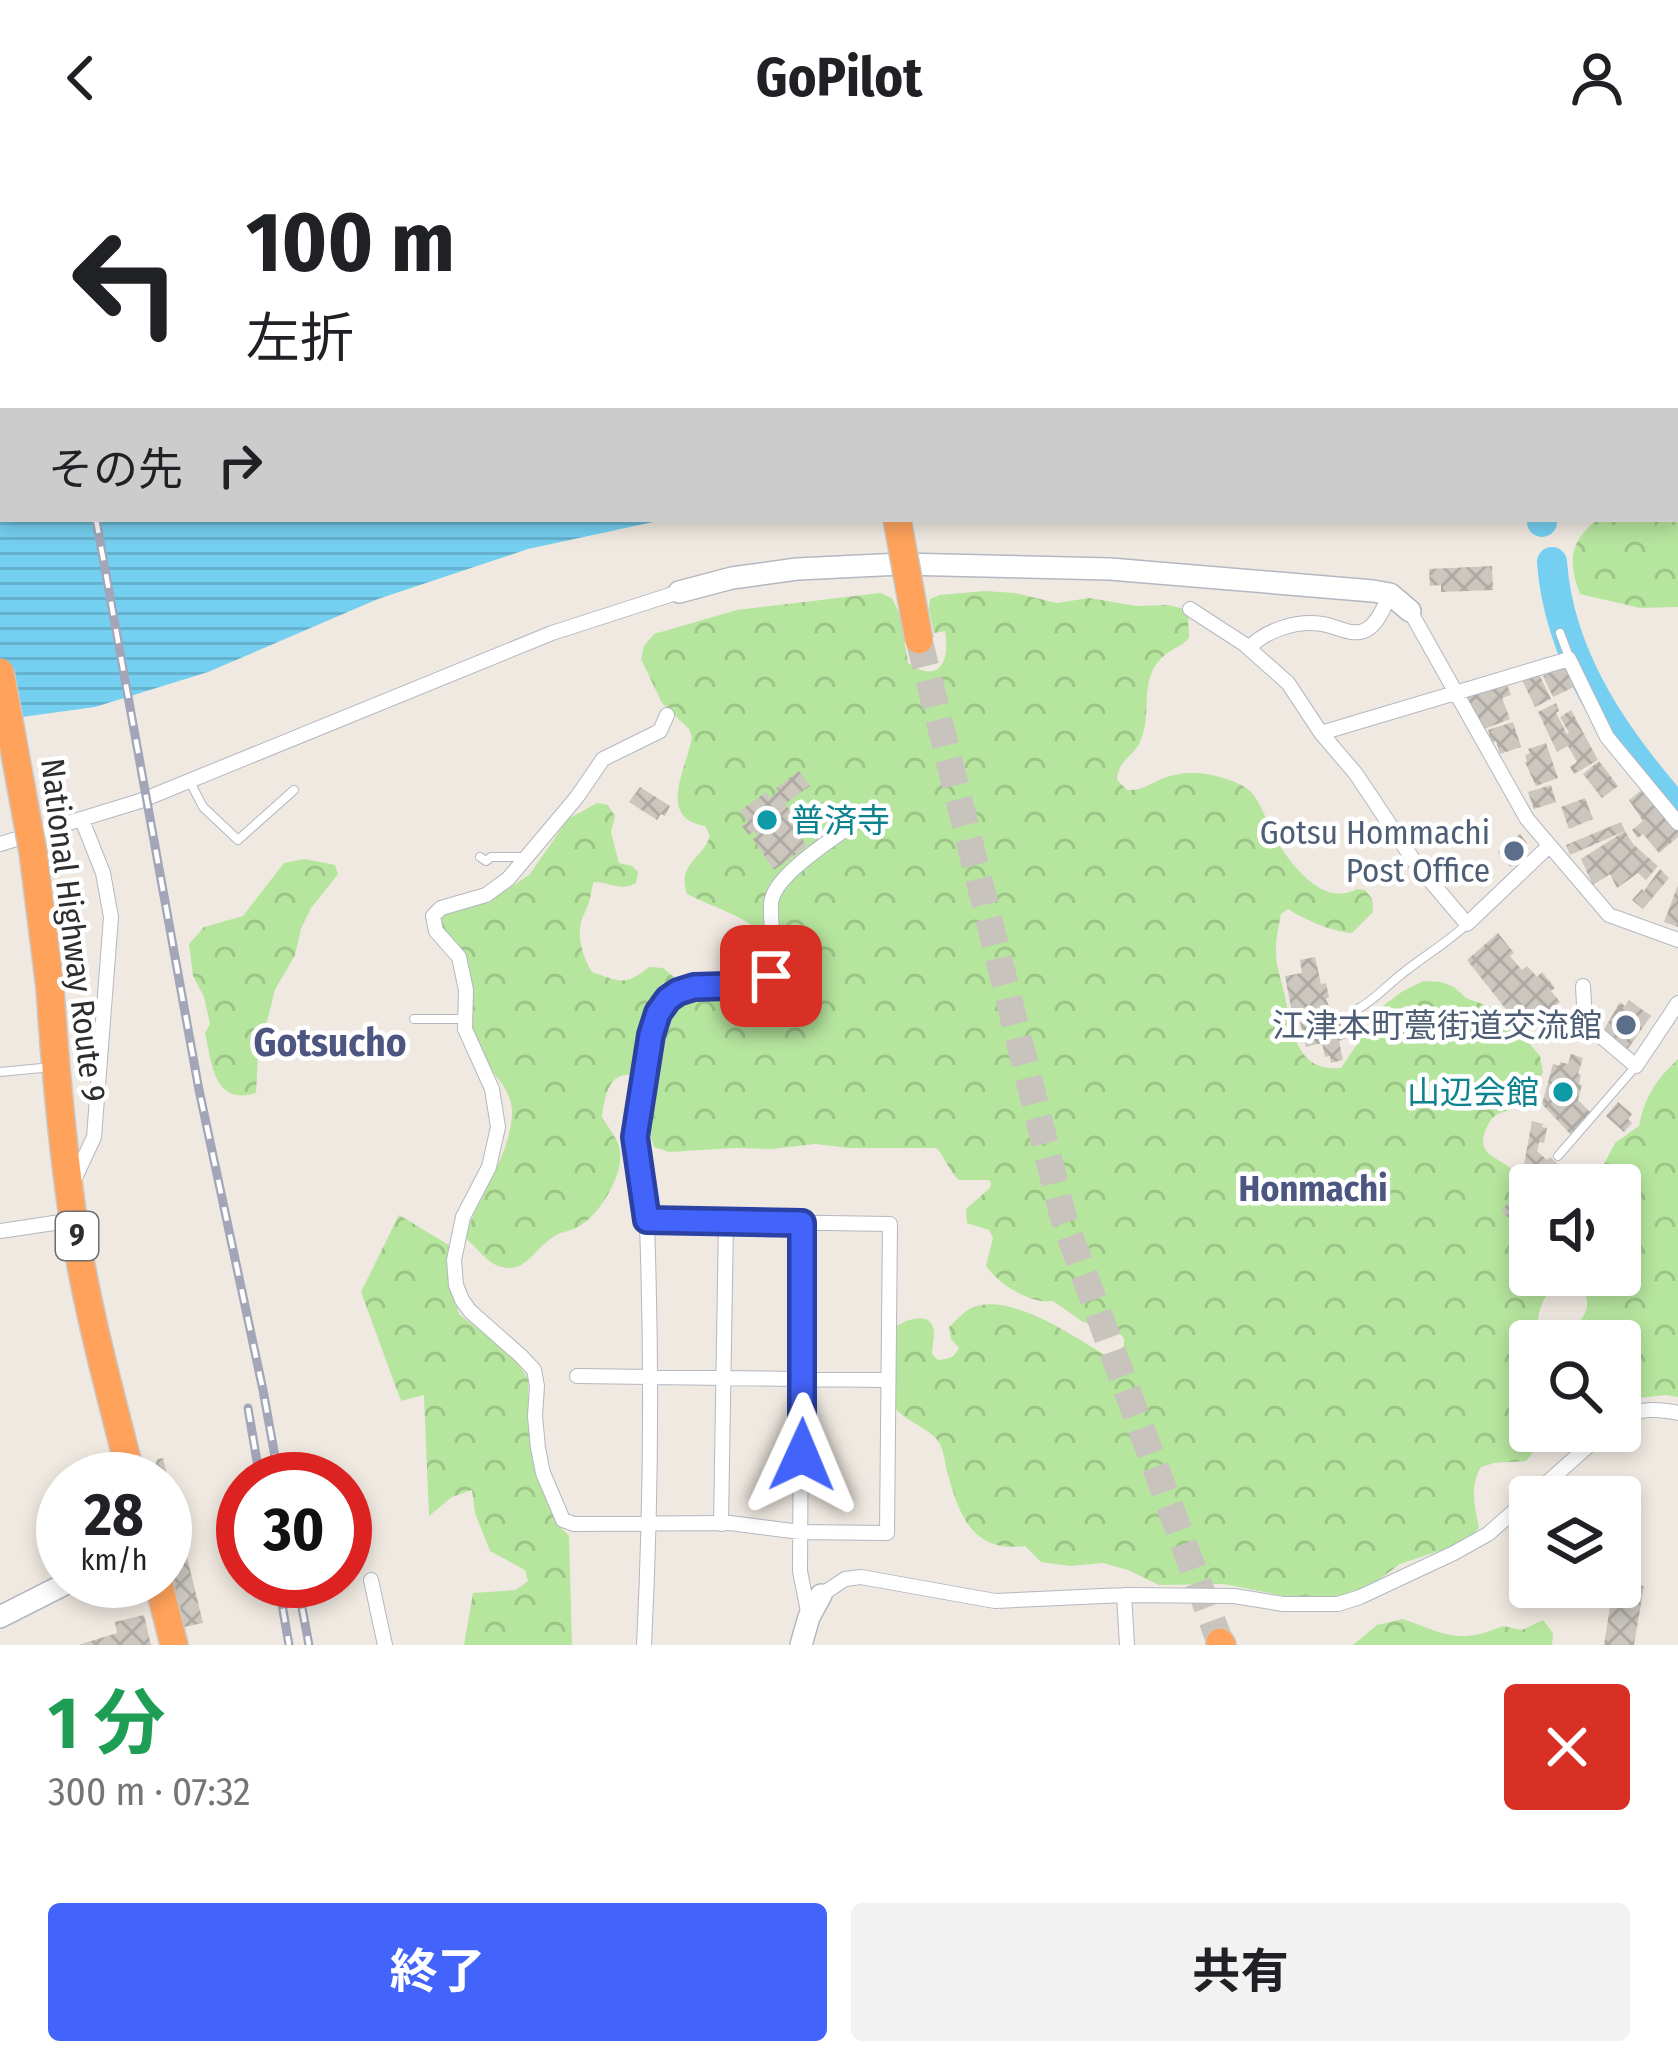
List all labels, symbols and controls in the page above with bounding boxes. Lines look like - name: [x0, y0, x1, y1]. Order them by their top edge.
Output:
- icon: back: [48, 45, 114, 111]
- icon: person: [1564, 45, 1630, 111]
- text: GoPilot: [756, 46, 922, 110]
- text: 100 m: [246, 192, 455, 293]
- icon: left: [48, 204, 204, 360]
- text: 左折: [246, 307, 354, 371]
- icon: right: [207, 432, 273, 498]
- text: その先: [48, 443, 183, 497]
- street label: National Highway Route 9: [32, 756, 114, 1104]
- place label: 普済寺: [791, 801, 890, 841]
- marker: 普済寺: [754, 807, 780, 833]
- place label: Gotsu Hommachi Post Office: [1260, 813, 1490, 891]
- marker: Gotsu Hommachi Post Office: [1501, 838, 1527, 864]
- pin: [720, 925, 822, 1027]
- icon: arrive: [738, 943, 804, 1009]
- place label: 江津本町甍街道交流館: [1272, 1006, 1602, 1046]
- marker: 江津本町甍街道交流館: [1613, 1012, 1639, 1038]
- district label: Gotsucho: [253, 1020, 407, 1066]
- place label: 山辺会館: [1407, 1073, 1539, 1113]
- marker: 山辺会館: [1550, 1079, 1576, 1105]
- map controls: [1509, 1164, 1641, 1608]
- button: sound: [1509, 1164, 1641, 1296]
- district label: Honmachi: [1238, 1167, 1388, 1211]
- road number: 9: [56, 1212, 98, 1260]
- button: search: [1509, 1320, 1641, 1452]
- position arrow: [739, 1392, 865, 1518]
- speed limit sign: 30: [216, 1452, 372, 1608]
- button: layers: [1509, 1476, 1641, 1608]
- text: 28: [84, 1479, 144, 1551]
- text: km/h: [81, 1542, 147, 1578]
- text: 1 分: [48, 1681, 165, 1767]
- button: close: [1504, 1684, 1630, 1810]
- text: 300 m · 07:32: [48, 1769, 251, 1815]
- button: 終了: [48, 1903, 827, 2041]
- button: 共有: [851, 1903, 1630, 2041]

